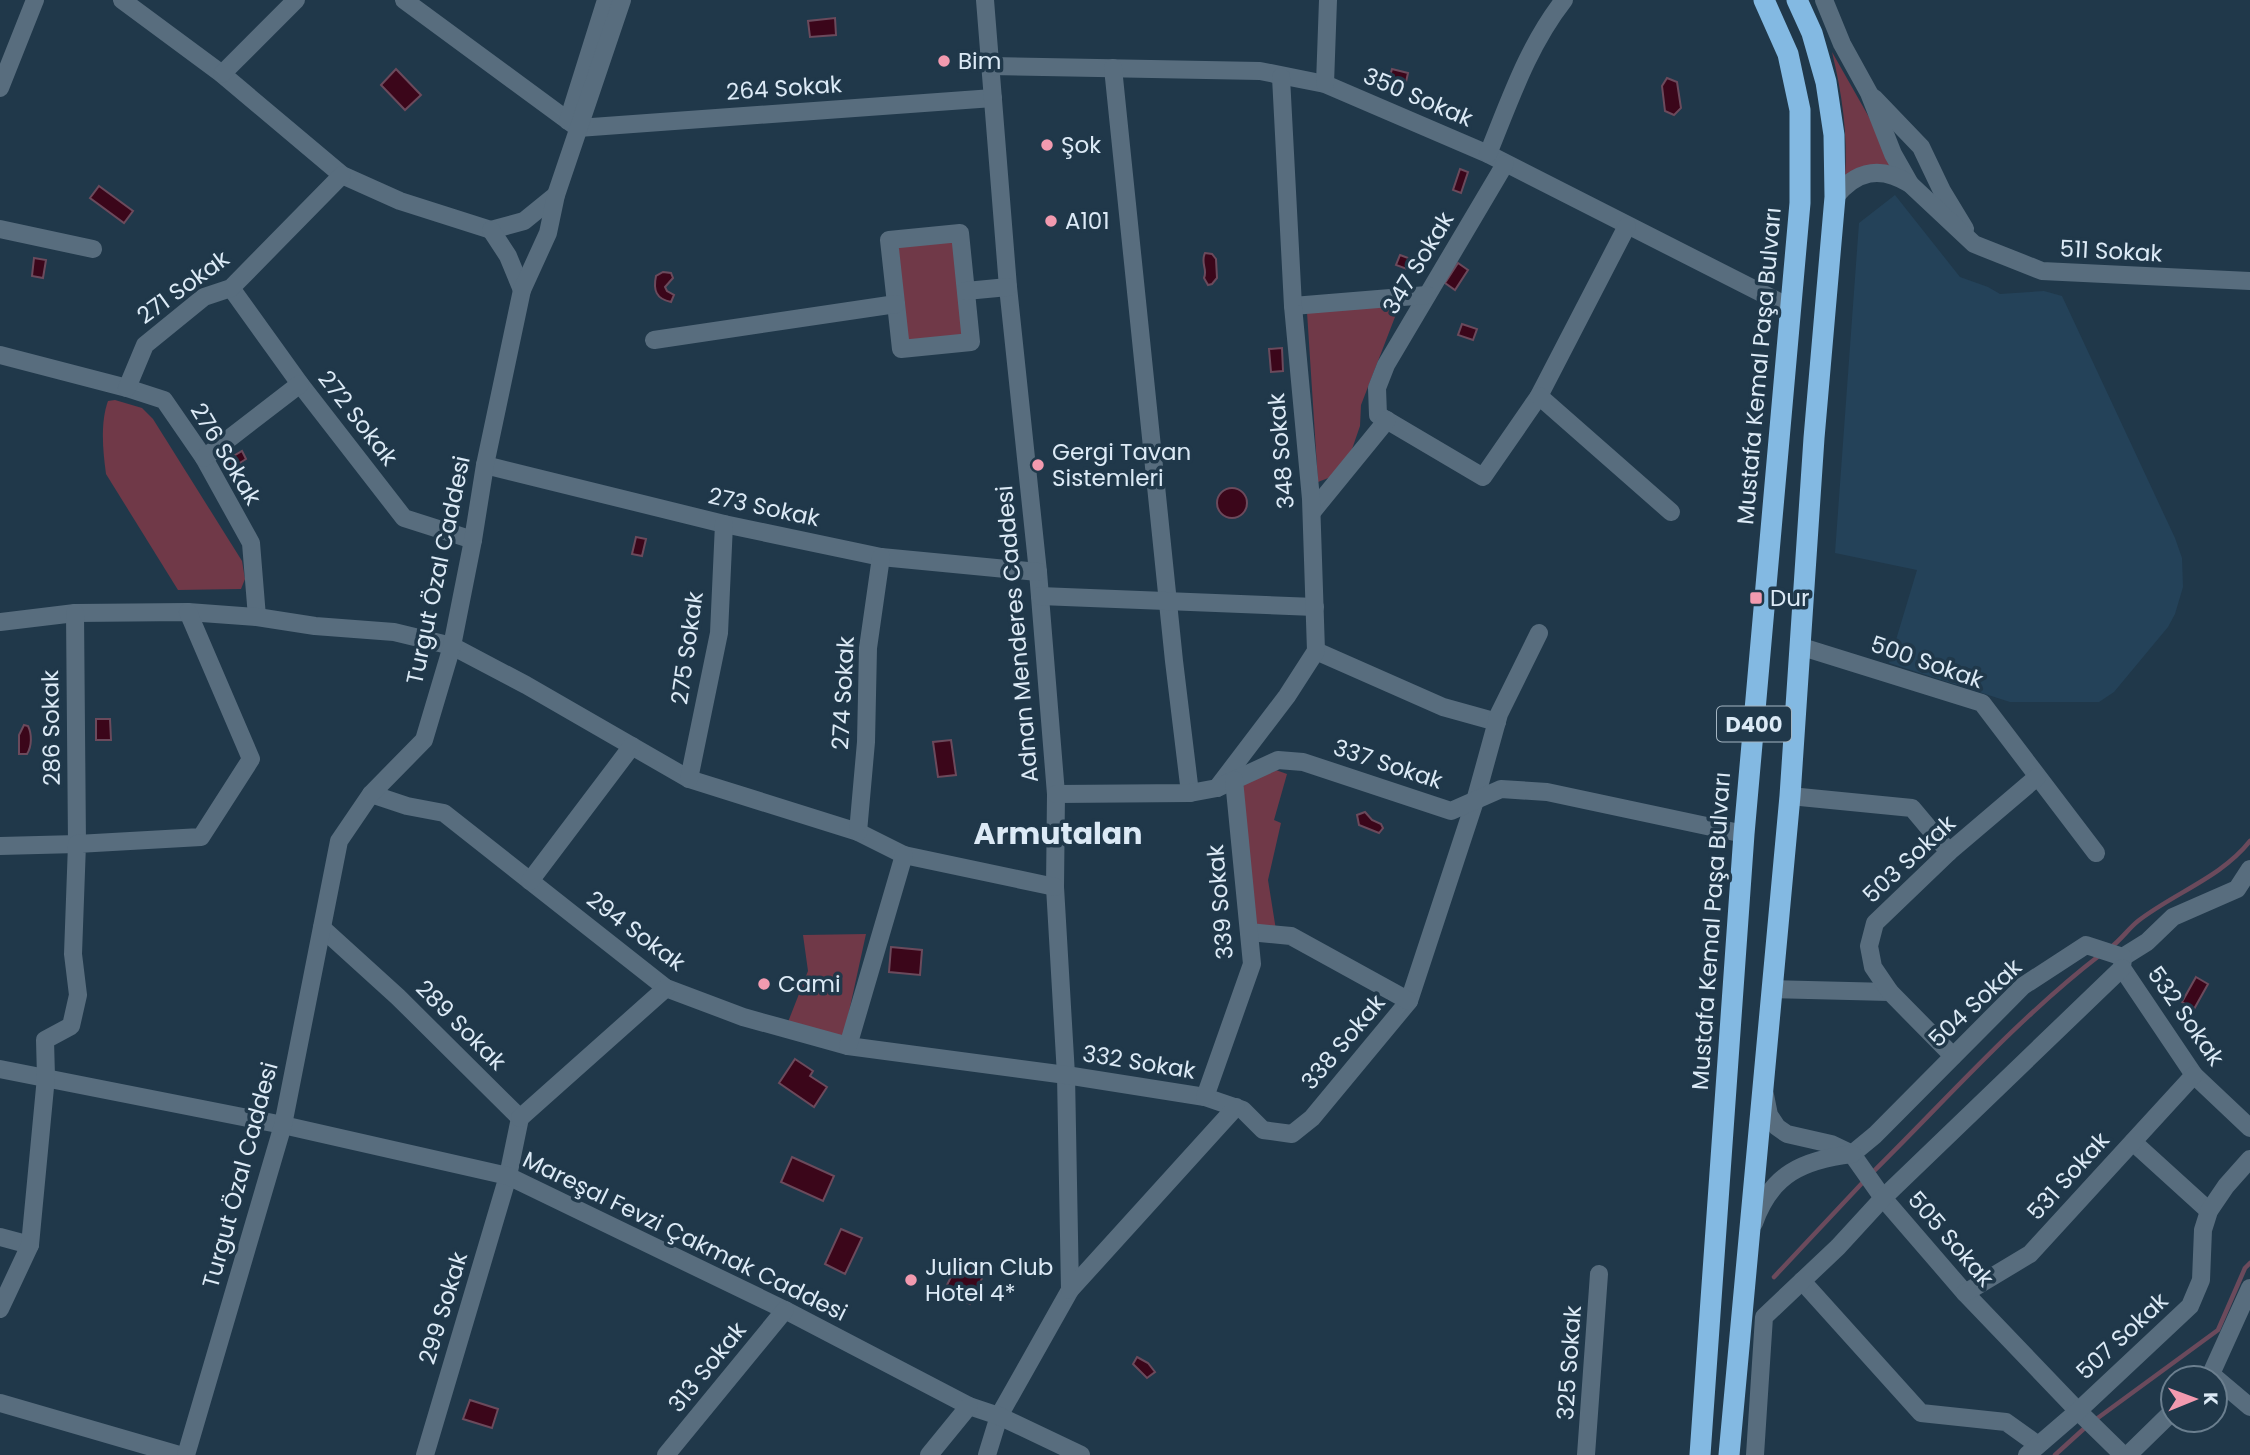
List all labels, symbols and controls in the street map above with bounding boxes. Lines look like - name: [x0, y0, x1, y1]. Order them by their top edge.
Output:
- place label: Bim: [958, 45, 1001, 77]
- marker: Bim: [936, 53, 952, 69]
- street label: 350 Sokak: [1358, 60, 1478, 134]
- street label: 264 Sokak: [725, 68, 843, 108]
- place label: Şok: [1061, 129, 1101, 161]
- marker: Şok: [1039, 137, 1055, 153]
- place label: A101: [1065, 205, 1110, 237]
- street label: 347 Sokak: [1375, 206, 1461, 320]
- street label: Mustafa Kemal Paşa Bulvarı: [1729, 206, 1789, 526]
- marker: A101: [1043, 213, 1059, 229]
- street label: 511 Sokak: [2059, 232, 2163, 270]
- street label: 271 Sokak: [130, 243, 236, 331]
- street label: 272 Sokak: [311, 364, 405, 472]
- street label: 348 Sokak: [1260, 392, 1302, 510]
- street label: 276 Sokak: [183, 397, 269, 511]
- place label: Gergi Tavan Sistemleri: [1052, 436, 1191, 494]
- street label: Turgut Özal Caddesi: [398, 453, 478, 687]
- marker: Gergi Tavan Sistemleri: [1030, 457, 1046, 473]
- street label: 273 Sokak: [705, 480, 823, 534]
- street label: Adnan Menderes Caddesi: [988, 484, 1046, 784]
- place label: Dur: [1770, 582, 1810, 614]
- street label: 275 Sokak: [663, 589, 711, 707]
- marker: Dur: [1748, 590, 1764, 606]
- street label: 500 Sokak: [1867, 628, 1988, 696]
- street label: 274 Sokak: [824, 635, 862, 751]
- street label: 286 Sokak: [34, 670, 68, 786]
- road number: D400: [1717, 706, 1791, 742]
- street label: 337 Sokak: [1329, 731, 1447, 797]
- street label: Mustafa Kemal Paşa Bulvarı: [1684, 771, 1738, 1091]
- street label: 503 Sokak: [1856, 808, 1962, 910]
- district label: Armutalan: [974, 812, 1142, 855]
- street label: 339 Sokak: [1199, 843, 1241, 961]
- street label: 294 Sokak: [580, 883, 692, 979]
- street label: 504 Sokak: [1921, 951, 2029, 1055]
- street label: 532 Sokak: [2140, 960, 2232, 1072]
- place label: Cami: [778, 968, 841, 1000]
- street label: 289 Sokak: [409, 973, 513, 1077]
- marker: Cami: [756, 976, 772, 992]
- street label: 338 Sokak: [1294, 987, 1392, 1096]
- street label: 332 Sokak: [1080, 1037, 1198, 1087]
- street label: Turgut Özal Caddesi: [194, 1058, 286, 1292]
- street label: 531 Sokak: [2020, 1125, 2116, 1227]
- street label: Mareşal Fevzi Çakmak Caddesi: [517, 1143, 853, 1329]
- street label: 505 Sokak: [1901, 1184, 2002, 1294]
- street label: 299 Sokak: [411, 1248, 475, 1368]
- place label: Julian Club Hotel 4*: [925, 1251, 1053, 1309]
- marker: Julian Club Hotel 4*: [903, 1272, 919, 1288]
- street label: 507 Sokak: [2069, 1285, 2175, 1387]
- street label: 325 Sokak: [1549, 1304, 1589, 1421]
- street label: 313 Sokak: [661, 1315, 754, 1419]
- north arrow: [2159, 1364, 2229, 1434]
- text: K: [2197, 1392, 2224, 1406]

